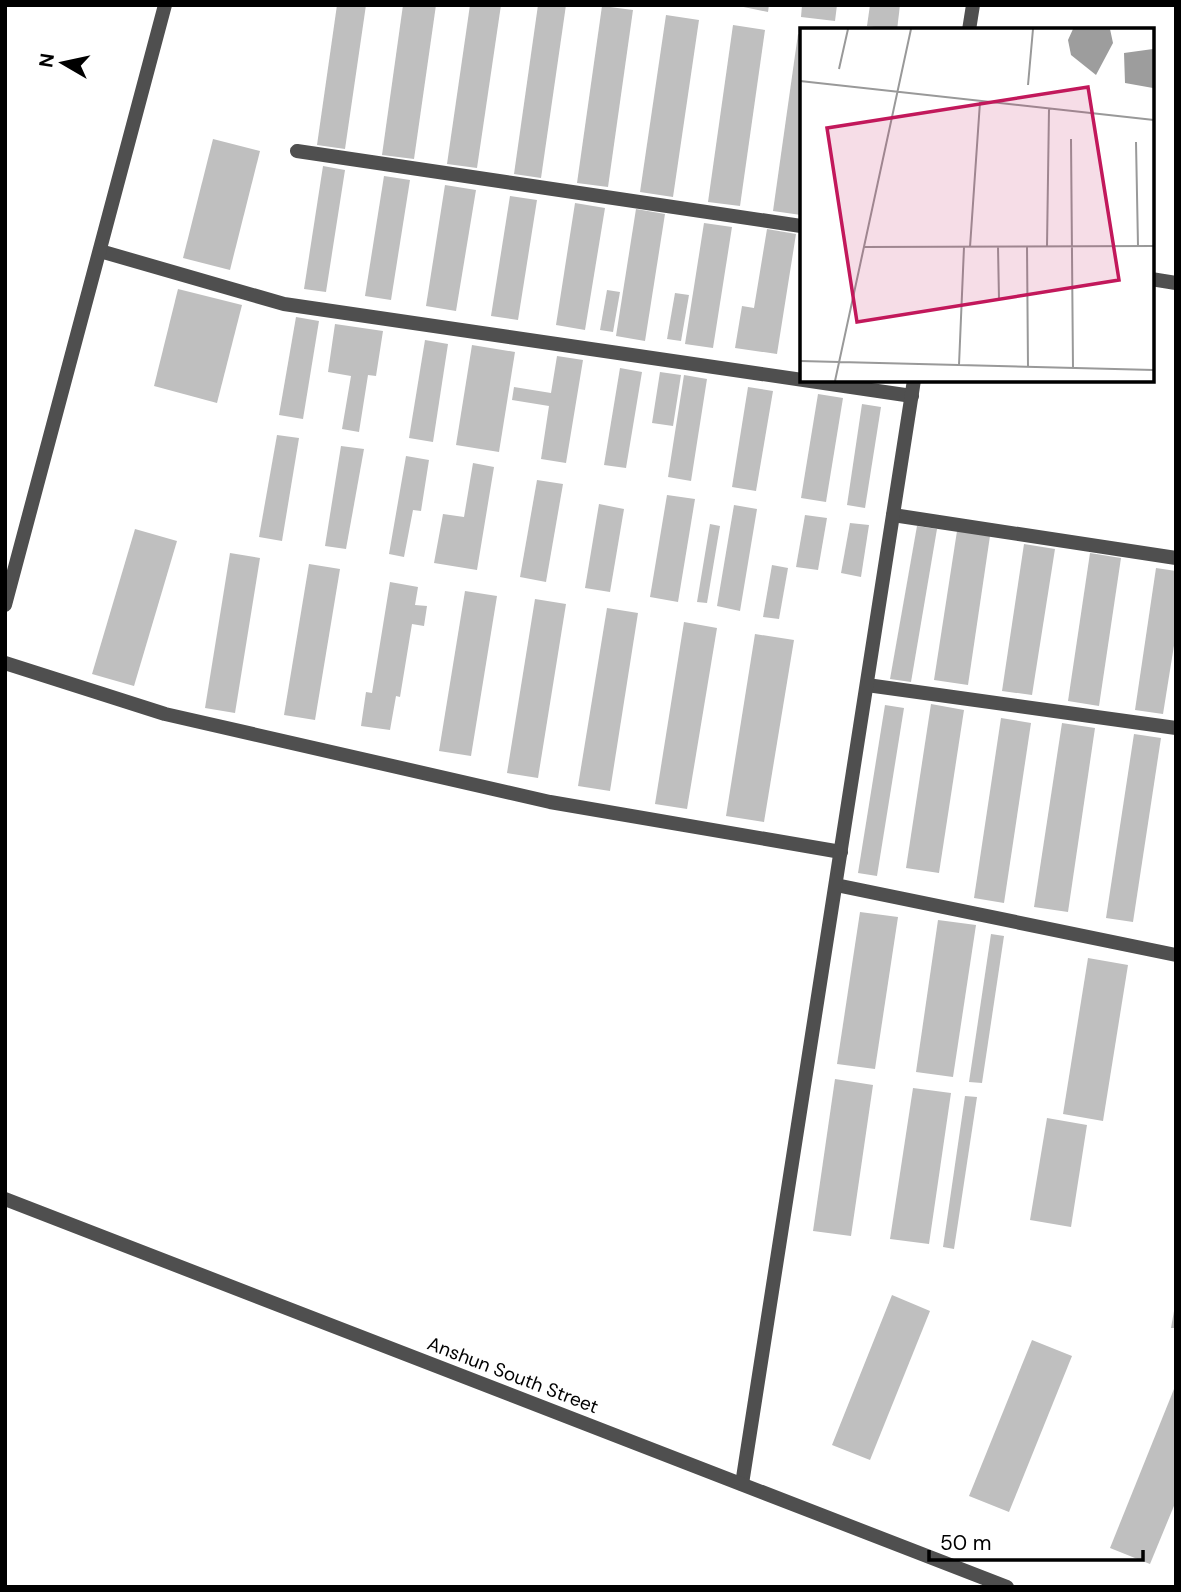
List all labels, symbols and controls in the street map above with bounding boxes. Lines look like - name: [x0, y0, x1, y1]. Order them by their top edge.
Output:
- north arrow: [28, 28, 98, 98]
- inset map: [800, 28, 1153, 382]
- text: N: [33, 52, 60, 69]
- street label: Anshun South Street: [424, 1331, 602, 1419]
- scale bar: [929, 1518, 1142, 1562]
- text: 50 m: [940, 1529, 991, 1557]

